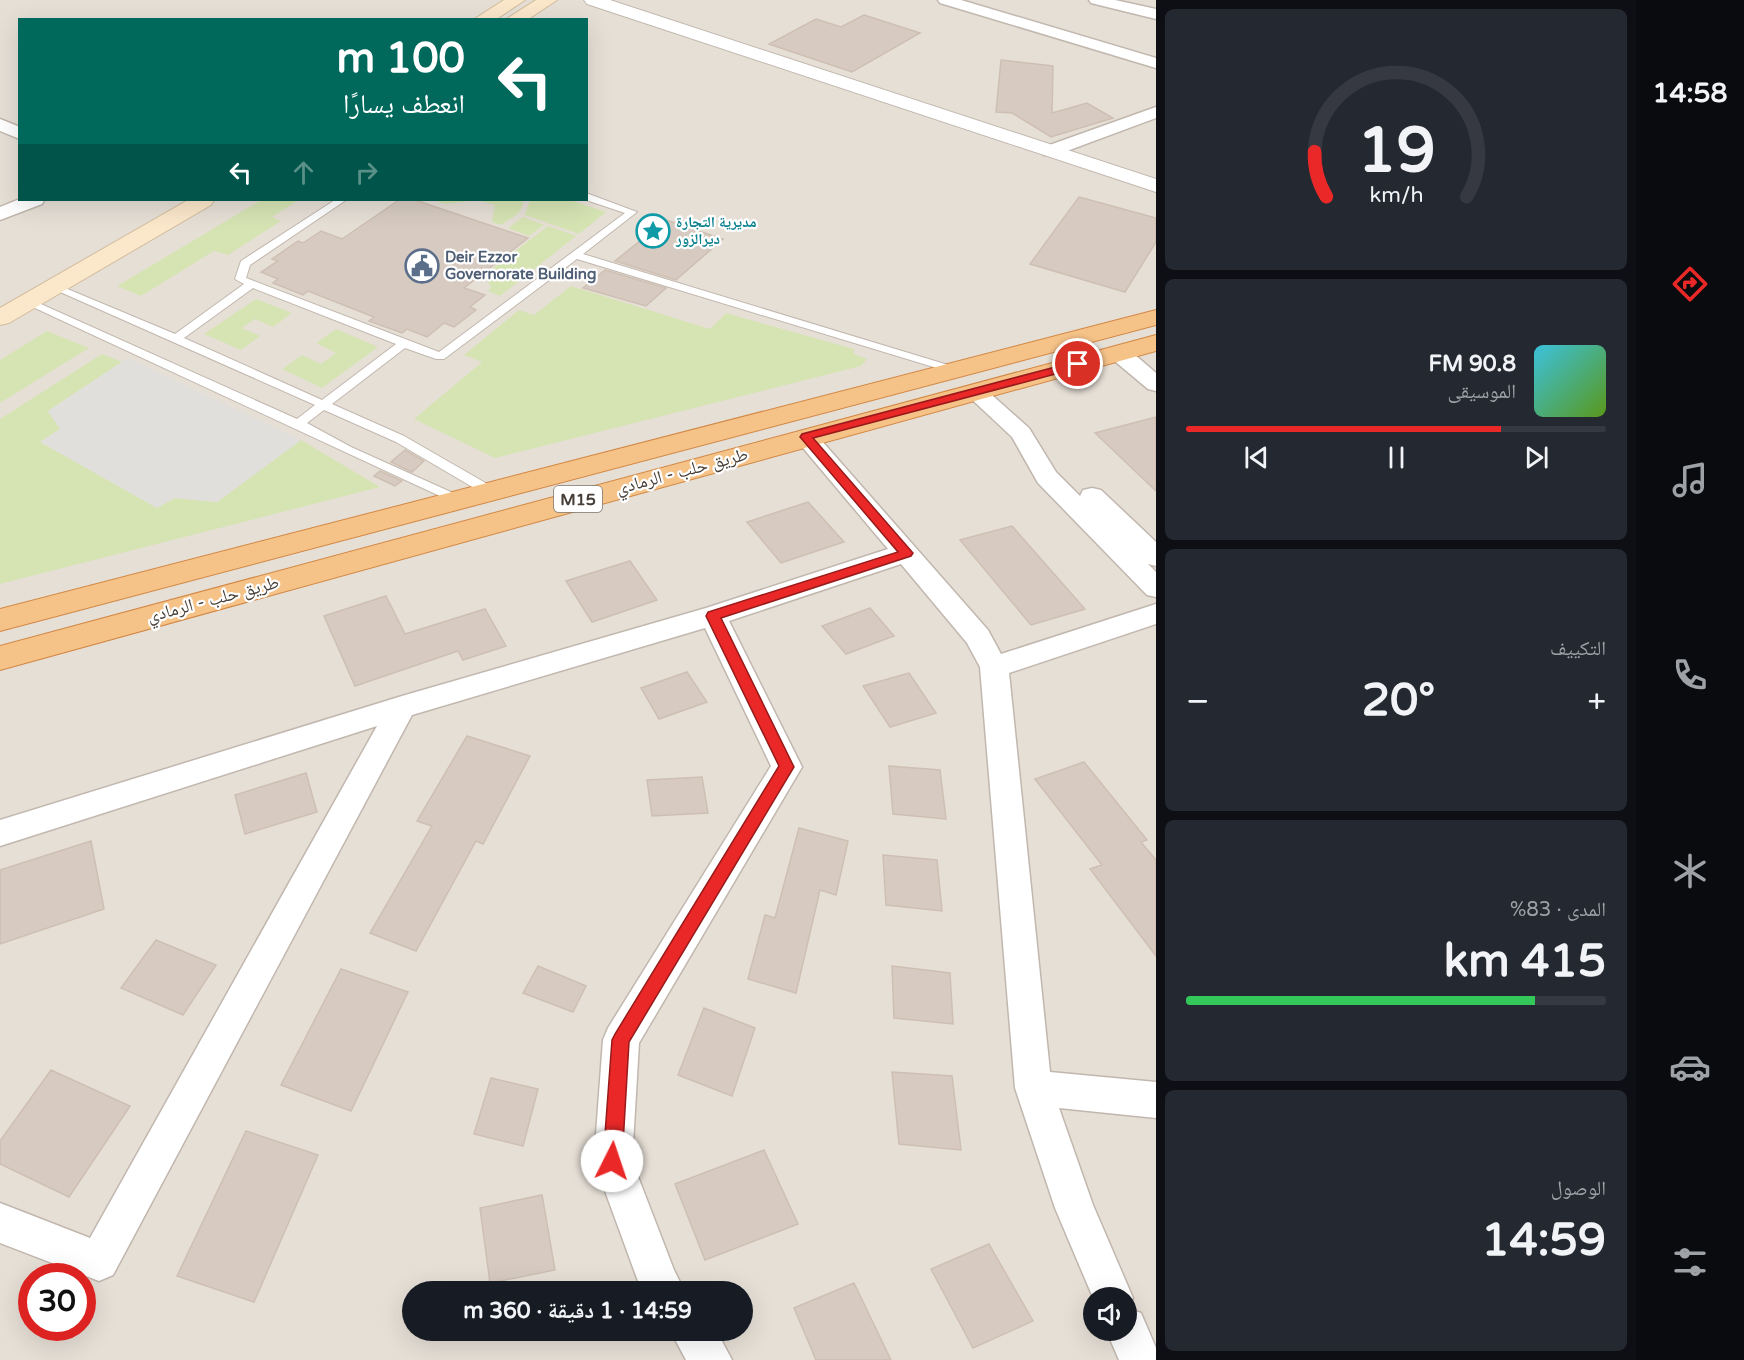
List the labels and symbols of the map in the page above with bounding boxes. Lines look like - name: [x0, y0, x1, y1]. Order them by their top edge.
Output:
- place icon: مديرية التجارة ديرالزور: [635, 213, 671, 249]
- place label: مديرية التجارة ديرالزور: [675, 213, 757, 248]
- public building icon: Deir Ezzor Governorate Building: [404, 248, 440, 284]
- place label: Deir Ezzor Governorate Building: [445, 248, 596, 284]
- pin: [1052, 338, 1103, 389]
- street label: طريق حلب - الرمادي: [614, 443, 751, 503]
- road number: M15: [554, 486, 602, 512]
- street label: طريق حلب - الرمادي: [145, 571, 282, 631]
- position arrow: [580, 1129, 644, 1193]
- speed limit sign: 30: [18, 1263, 96, 1341]

